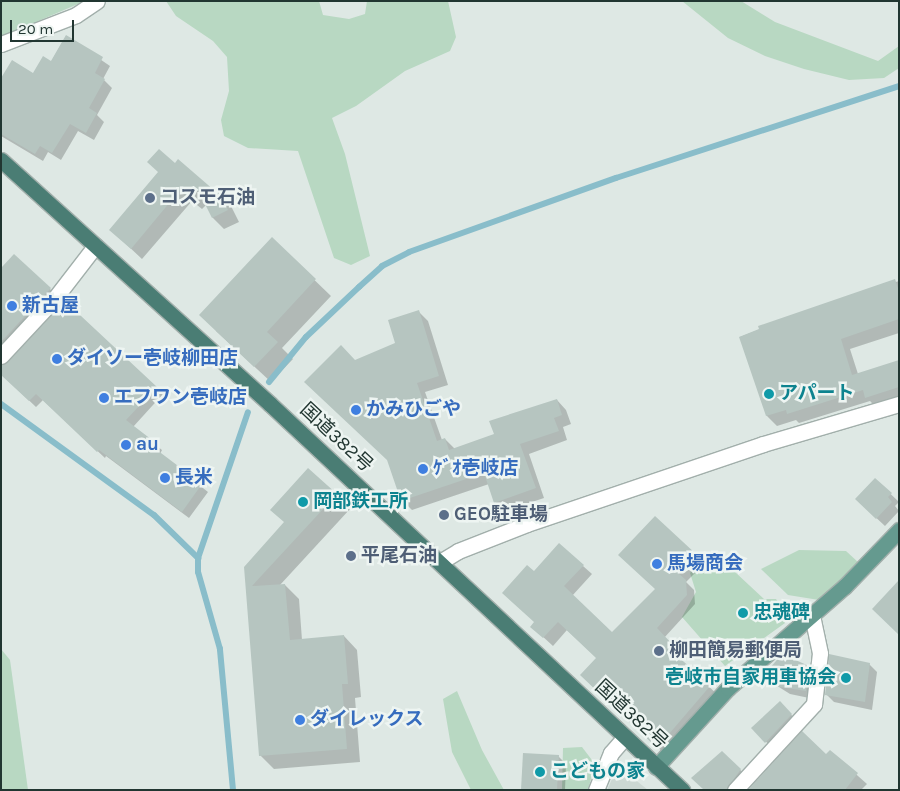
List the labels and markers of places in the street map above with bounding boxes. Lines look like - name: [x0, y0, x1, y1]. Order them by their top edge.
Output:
- place label: コスモ石油: [160, 187, 255, 209]
- marker: コスモ石油: [144, 192, 156, 204]
- place label: 新古屋: [22, 295, 79, 317]
- marker: 新古屋: [6, 300, 18, 312]
- place label: ダイソー壱岐柳田店: [67, 348, 238, 370]
- marker: ダイソー壱岐柳田店: [51, 353, 63, 365]
- place label: アパート: [779, 383, 855, 405]
- place label: エフワン壱岐店: [114, 387, 247, 409]
- marker: アパート: [763, 388, 775, 400]
- marker: エフワン壱岐店: [98, 392, 110, 404]
- place label: かみひごや: [366, 399, 461, 421]
- marker: かみひごや: [350, 404, 362, 416]
- place label: au: [136, 434, 159, 456]
- marker: au: [120, 439, 132, 451]
- place label: ｹﾞｵ壱岐店: [433, 458, 518, 480]
- marker: ｹﾞｵ壱岐店: [417, 463, 429, 475]
- place label: 長米: [175, 467, 213, 489]
- marker: 長米: [159, 472, 171, 484]
- place label: 岡部鉄工所: [313, 491, 408, 513]
- marker: 岡部鉄工所: [297, 496, 309, 508]
- place label: GEO駐車場: [454, 504, 548, 526]
- marker: GEO駐車場: [438, 509, 450, 521]
- place label: 平尾石油: [361, 545, 437, 567]
- marker: 平尾石油: [345, 550, 357, 562]
- place label: 馬場商会: [667, 553, 743, 575]
- marker: 馬場商会: [651, 558, 663, 570]
- place label: 忠魂碑: [753, 602, 810, 624]
- marker: 忠魂碑: [737, 607, 749, 619]
- place label: 柳田簡易郵便局: [669, 640, 802, 662]
- marker: 柳田簡易郵便局: [653, 645, 665, 657]
- place label: 壱岐市自家用車協会: [665, 667, 836, 689]
- marker: 壱岐市自家用車協会: [840, 672, 852, 684]
- place label: ダイレックス: [310, 709, 424, 731]
- marker: ダイレックス: [294, 714, 306, 726]
- place label: こどもの家: [550, 761, 645, 783]
- marker: こどもの家: [534, 766, 546, 778]

